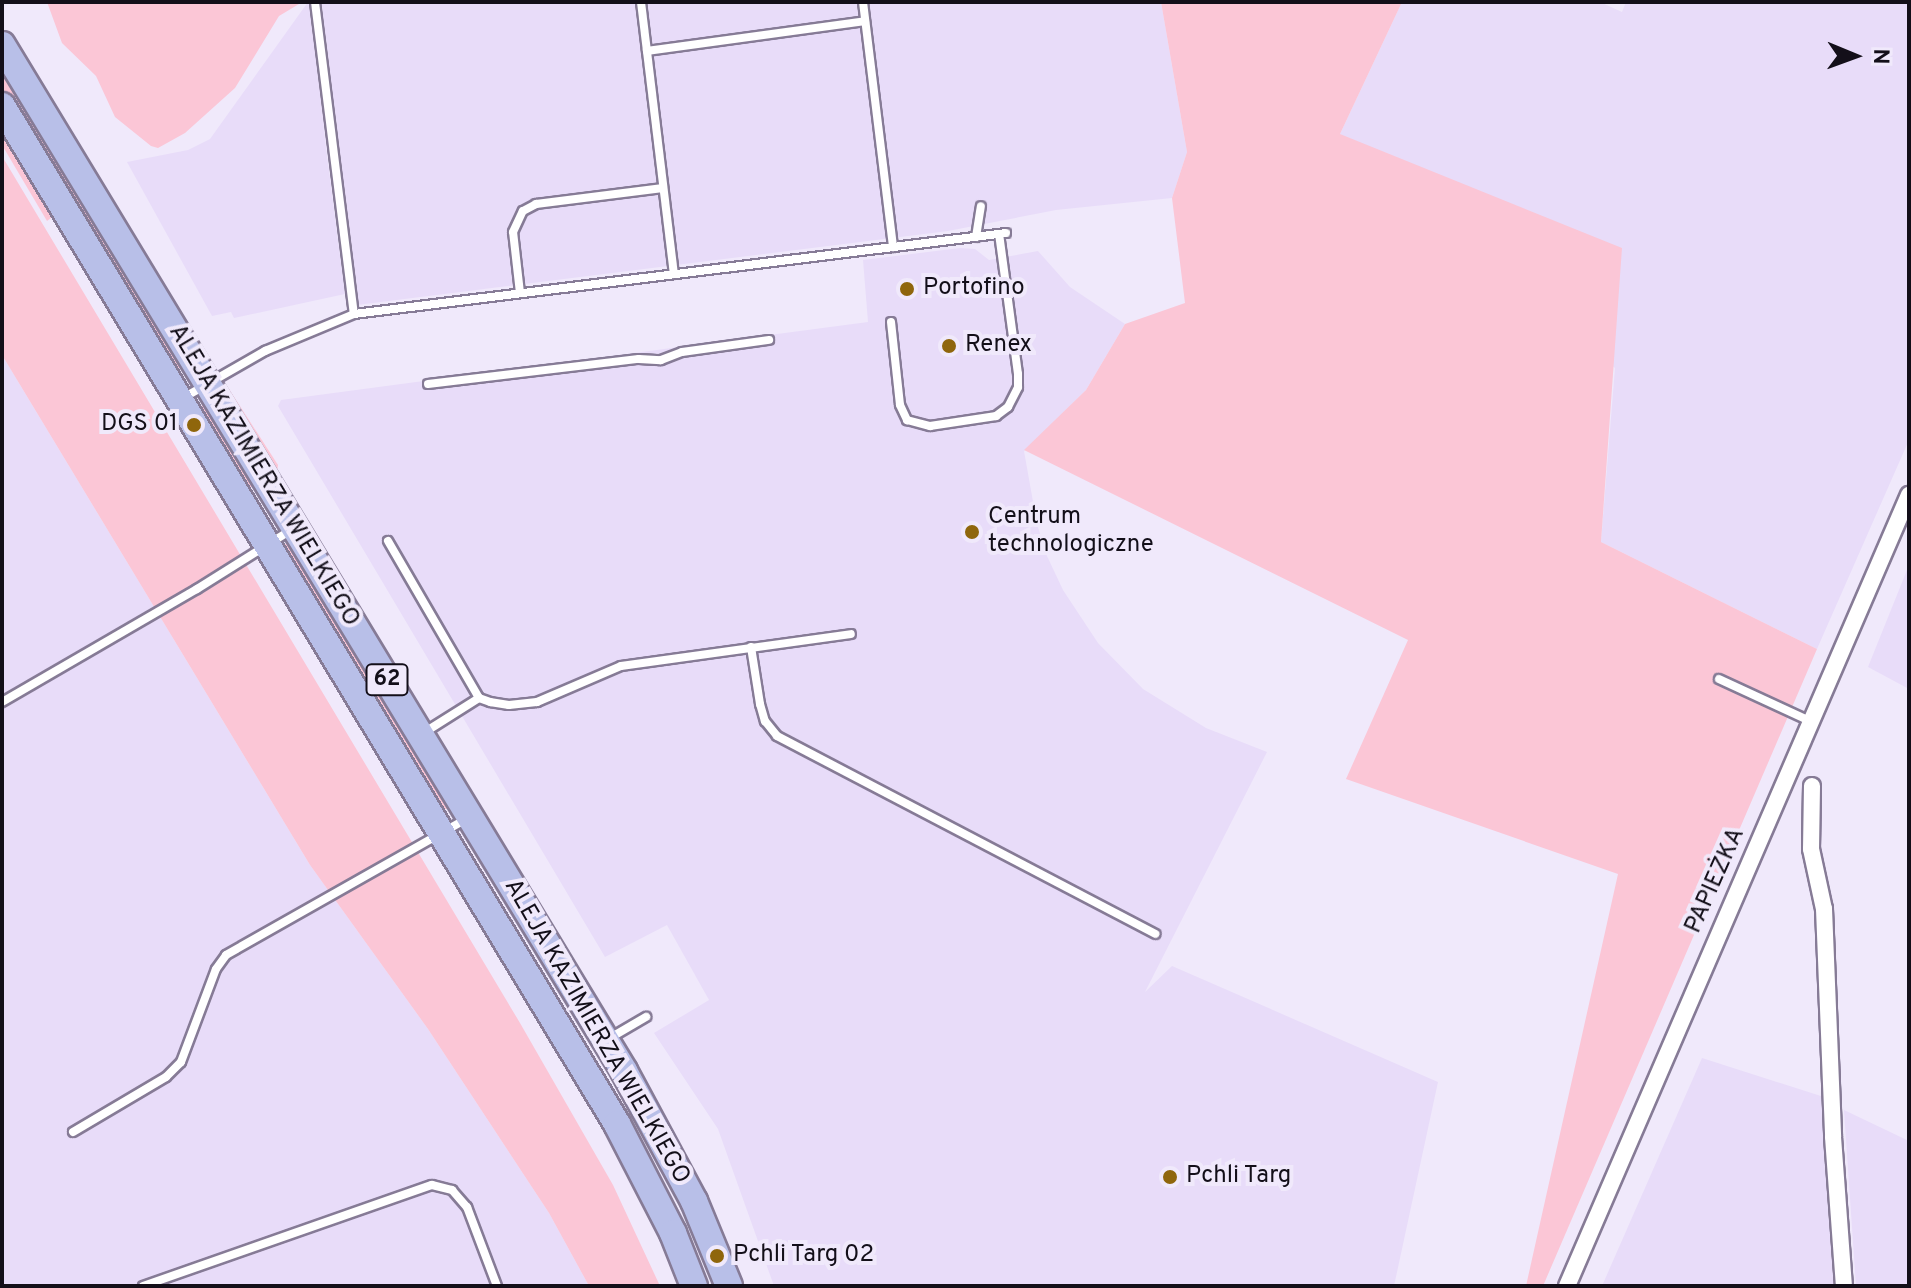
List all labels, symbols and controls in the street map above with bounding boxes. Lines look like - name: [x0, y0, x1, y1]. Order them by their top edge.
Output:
- north arrow: [1815, 16, 1895, 96]
- text: N: [1866, 48, 1893, 65]
- place label: Portofino: [923, 275, 1025, 303]
- marker: Portofino: [898, 280, 916, 298]
- street label: ALEJA KAZIMIERZA WIELKIEGO: [161, 319, 365, 633]
- place label: Renex: [965, 332, 1032, 360]
- marker: Renex: [940, 337, 958, 355]
- place label: DGS 01: [101, 411, 178, 439]
- marker: DGS 01: [185, 416, 203, 434]
- place label: Centrum technologiczne: [988, 504, 1154, 560]
- marker: Centrum technologiczne: [963, 523, 981, 541]
- road number: 62: [365, 662, 409, 698]
- street label: PAPIEŻKA: [1680, 824, 1752, 938]
- street label: ALEJA KAZIMIERZA WIELKIEGO: [496, 873, 696, 1191]
- place label: Pchli Targ: [1186, 1163, 1292, 1191]
- marker: Pchli Targ: [1161, 1168, 1179, 1186]
- place label: Pchli Targ 02: [733, 1242, 875, 1270]
- marker: Pchli Targ 02: [708, 1247, 726, 1265]

